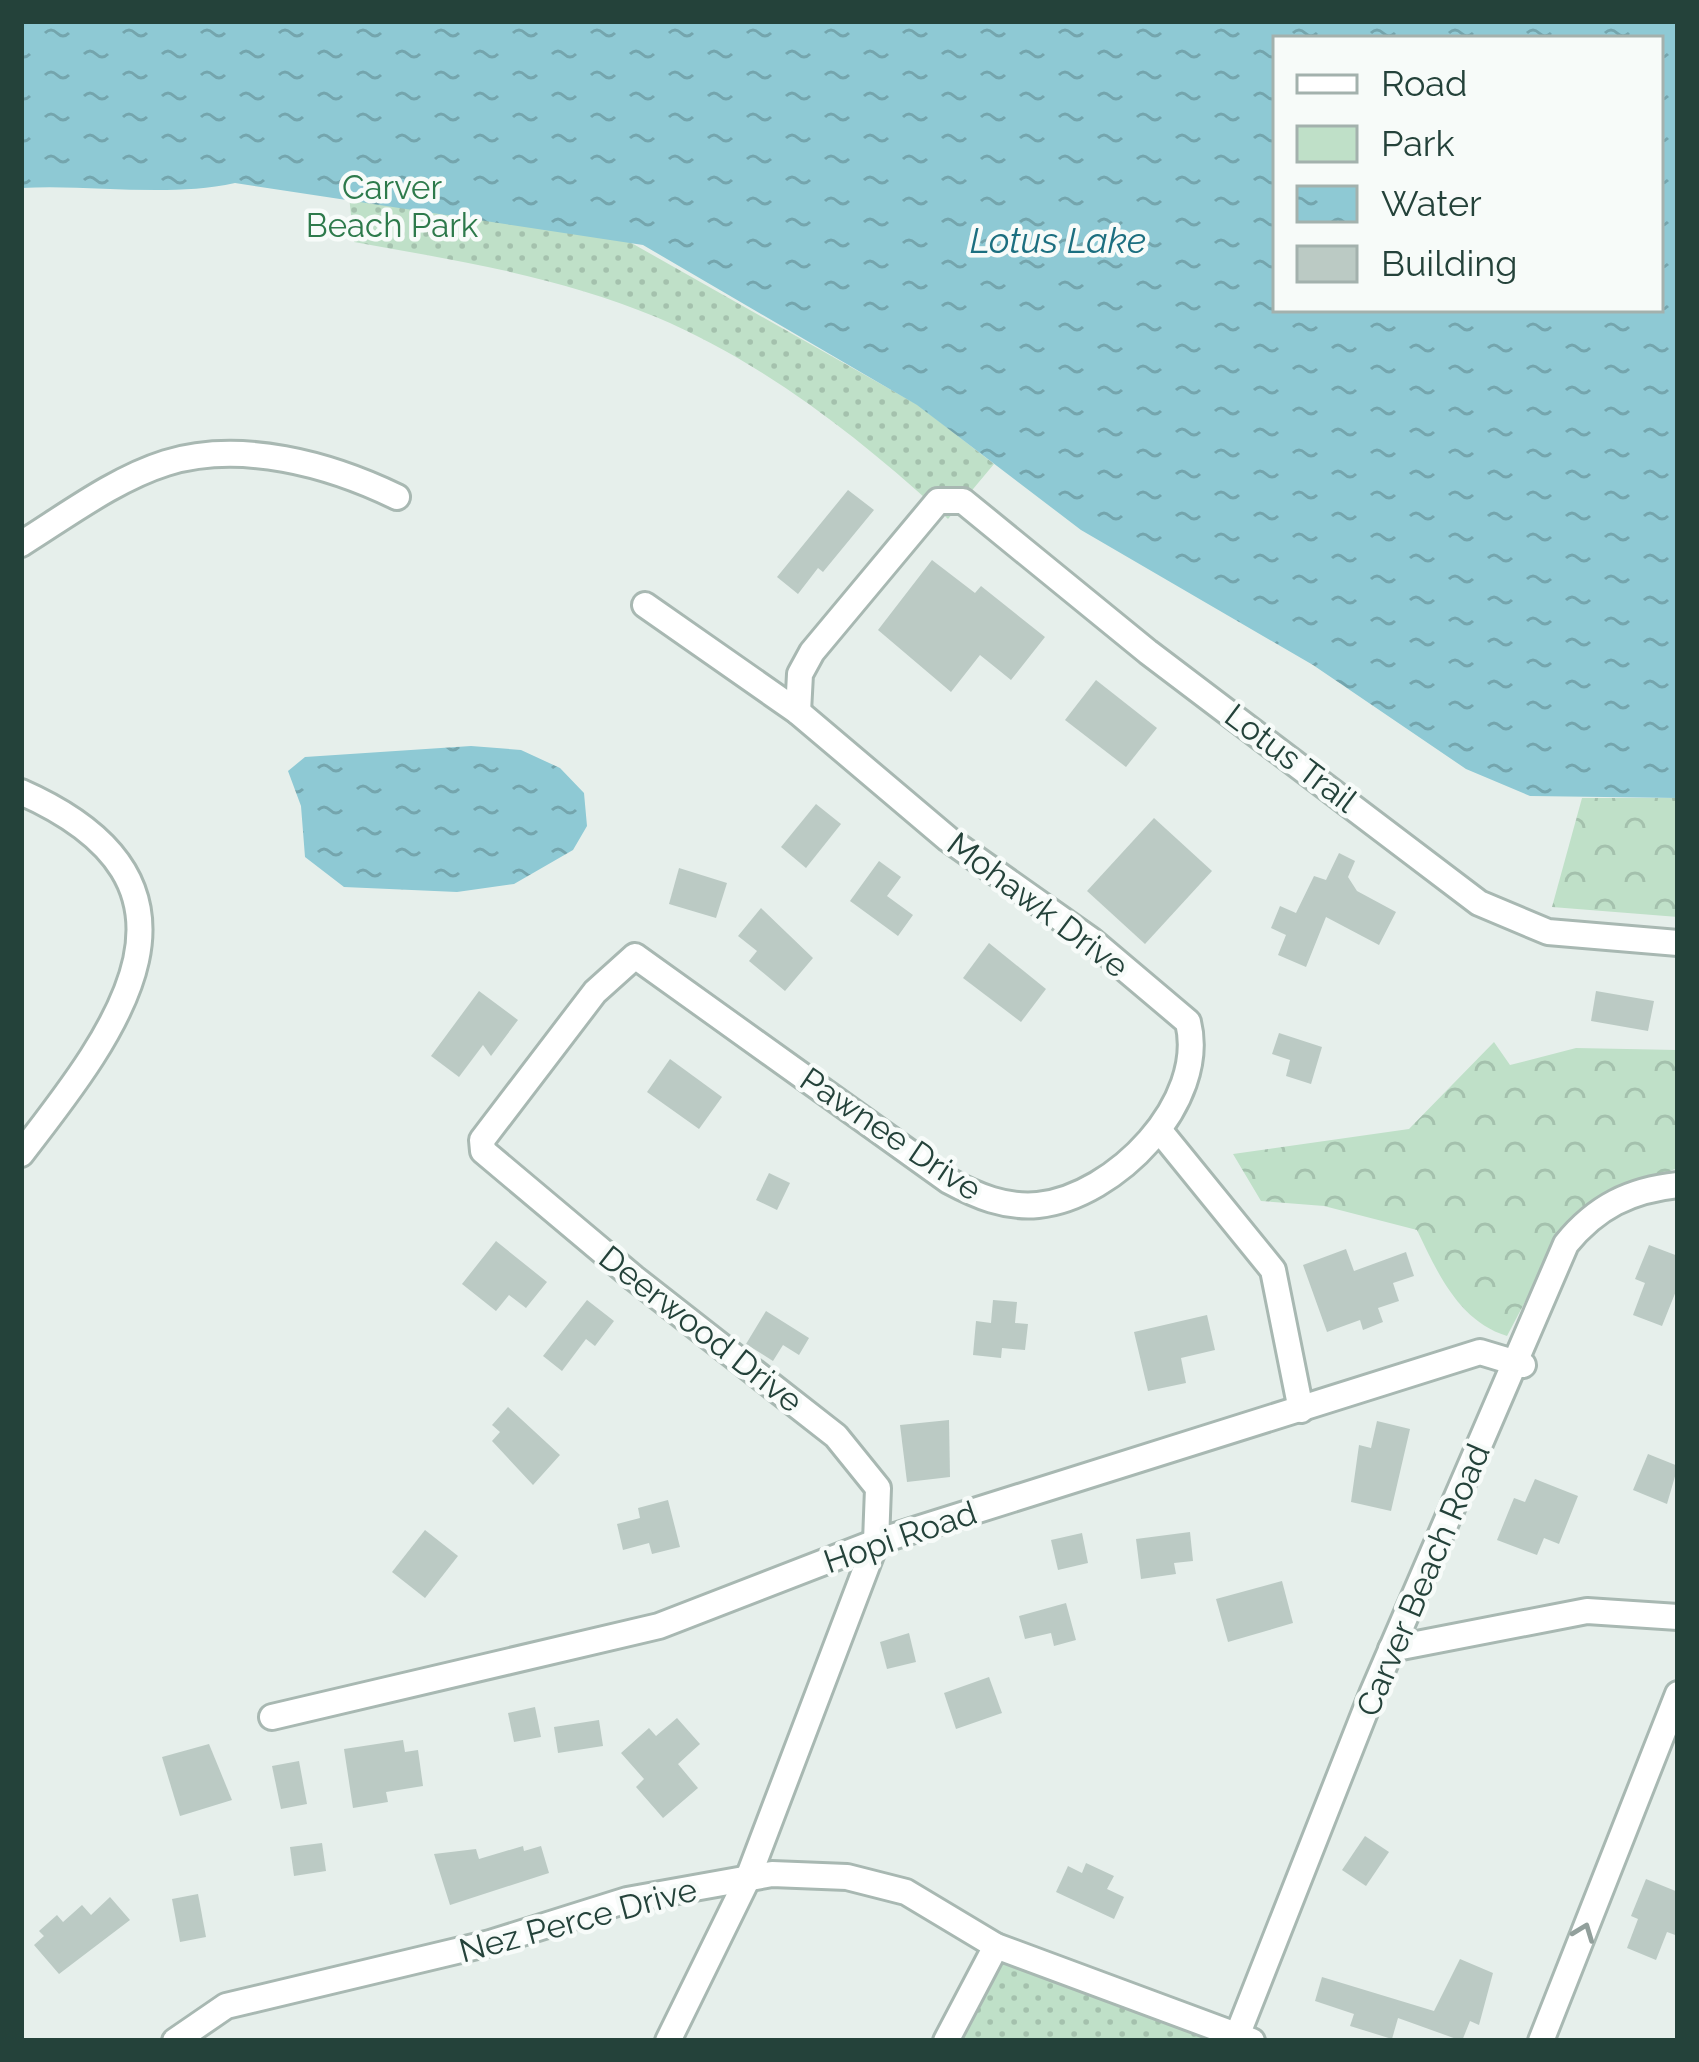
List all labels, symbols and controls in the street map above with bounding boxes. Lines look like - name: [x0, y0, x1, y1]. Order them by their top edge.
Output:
- legend: [1273, 36, 1663, 312]
- text: Road: [1381, 62, 1467, 104]
- text: Park: [1381, 122, 1455, 164]
- park label: Carver Beach Park: [306, 168, 479, 245]
- text: Water: [1381, 182, 1482, 224]
- water label: Lotus Lake: [970, 219, 1146, 261]
- text: Building: [1381, 242, 1517, 284]
- street label: Lotus Trail: [1217, 696, 1366, 821]
- street label: Mohawk Drive: [940, 824, 1136, 986]
- street label: Pawnee Drive: [793, 1059, 989, 1209]
- street label: Deerwood Drive: [592, 1238, 810, 1420]
- street label: Carver Beach Road: [1348, 1438, 1498, 1722]
- street label: Hopi Road: [819, 1493, 981, 1581]
- street label: Nez Perce Drive: [455, 1870, 701, 1970]
- one-way arrow: [1570, 1923, 1595, 1944]

